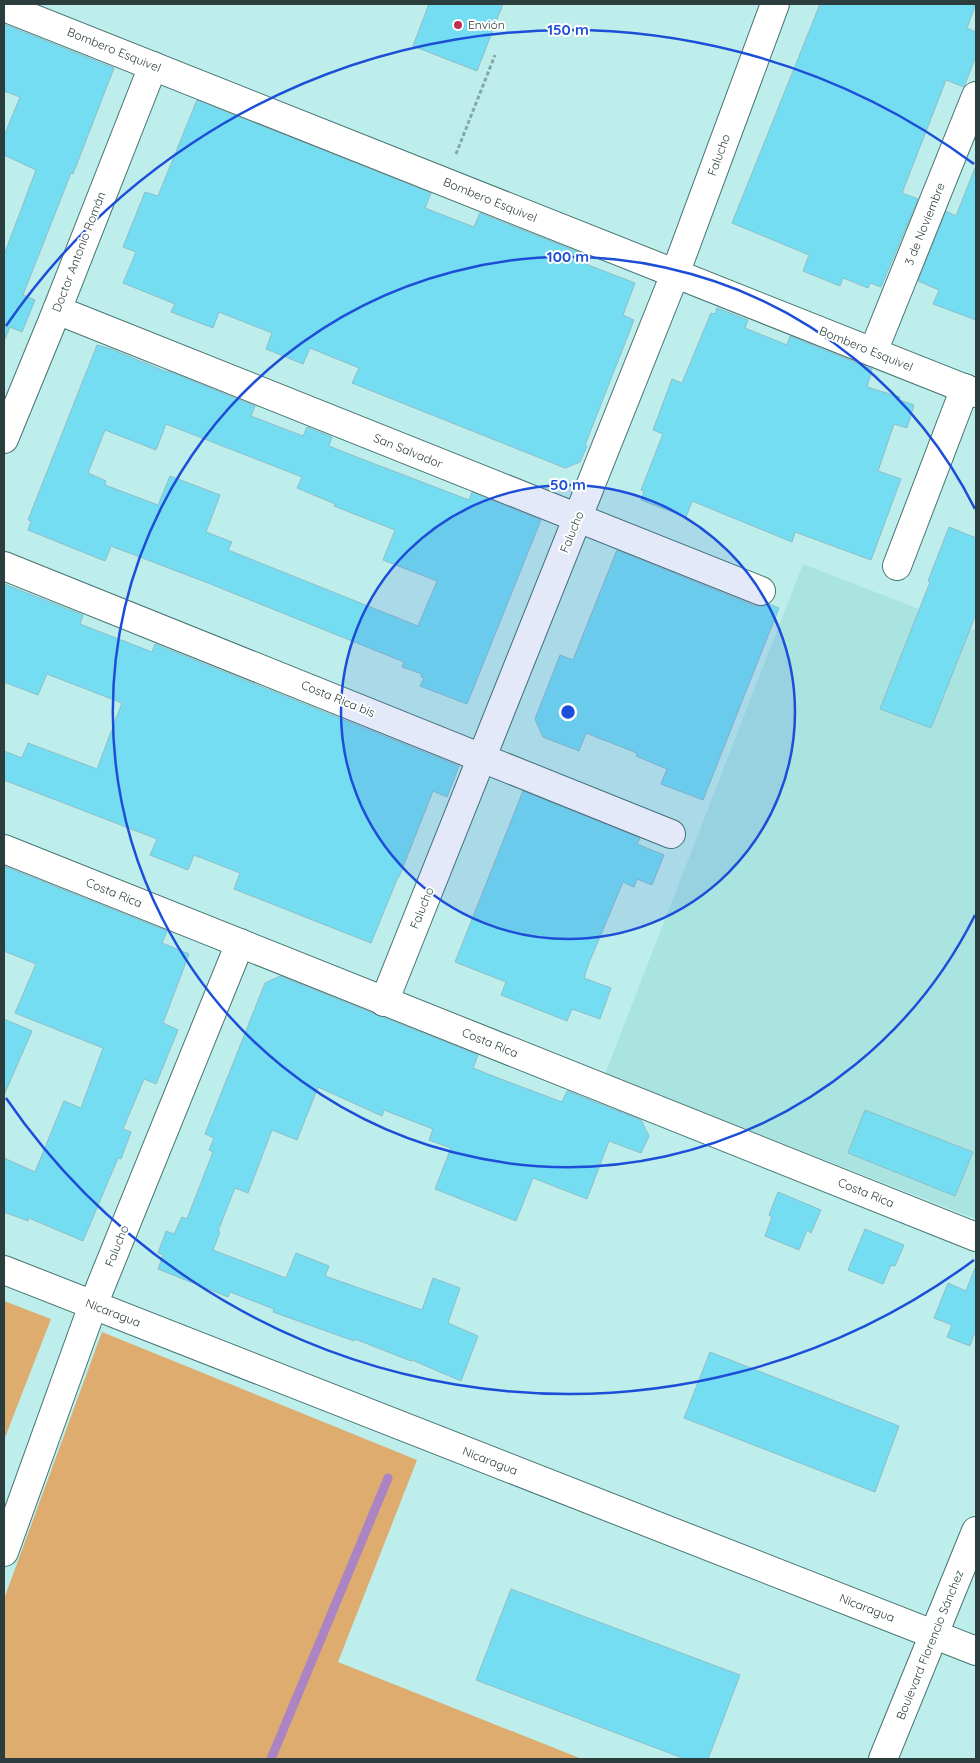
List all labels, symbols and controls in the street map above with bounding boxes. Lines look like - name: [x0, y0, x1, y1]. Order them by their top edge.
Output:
- place label: Envión: [468, 17, 505, 32]
- marker: Envión: [452, 19, 464, 31]
- text: 150 m: [547, 20, 589, 39]
- street label: Bombero Esquivel: [65, 24, 163, 75]
- street label: Falucho: [704, 132, 733, 178]
- street label: Bombero Esquivel: [441, 174, 539, 225]
- street label: 3 de Noviembre: [901, 180, 948, 267]
- street label: Doctor Antonio Román: [49, 190, 108, 314]
- text: 100 m: [547, 247, 589, 266]
- street label: Bombero Esquivel: [817, 323, 915, 374]
- street label: San Salvador: [371, 430, 445, 471]
- text: 50 m: [550, 475, 586, 494]
- street label: Falucho: [556, 509, 587, 555]
- street label: Costa Rica bis: [299, 677, 378, 720]
- centre of rings: [559, 703, 577, 721]
- street label: Costa Rica: [84, 874, 145, 911]
- street label: Falucho: [406, 885, 437, 931]
- street label: Costa Rica: [460, 1024, 521, 1061]
- street label: Costa Rica: [836, 1174, 897, 1211]
- street label: Falucho: [101, 1223, 132, 1269]
- street label: Nicaragua: [83, 1295, 143, 1330]
- street label: Nicaragua: [460, 1443, 520, 1478]
- street label: Boulevard Florencio Sánchez: [893, 1567, 967, 1722]
- street label: Nicaragua: [837, 1590, 897, 1625]

